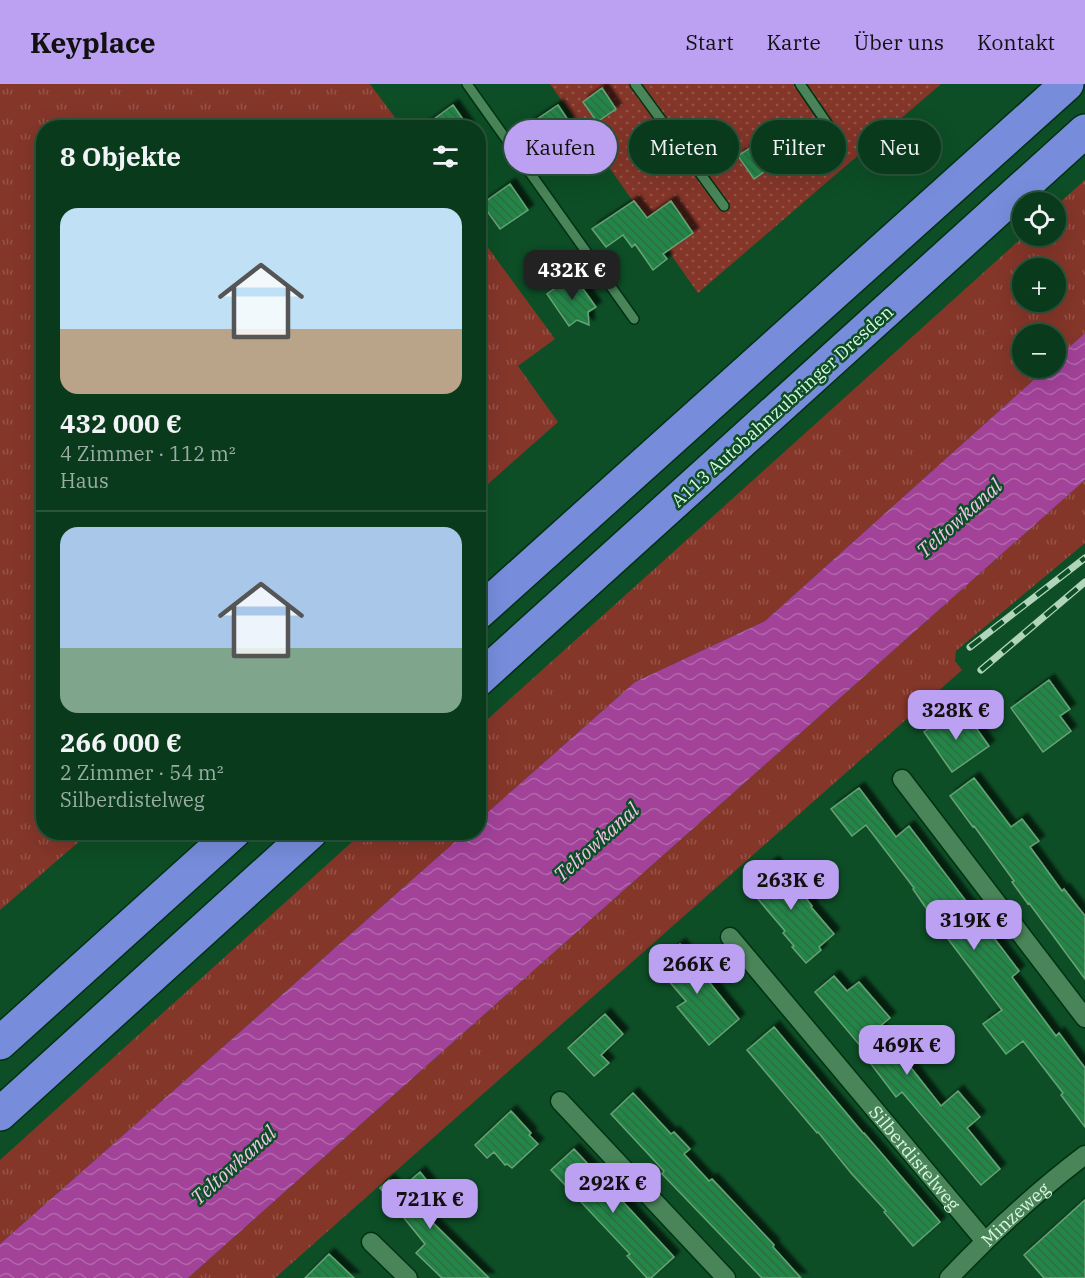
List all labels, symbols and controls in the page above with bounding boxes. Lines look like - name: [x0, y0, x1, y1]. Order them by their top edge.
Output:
- text: Keyplace: [30, 24, 156, 61]
- text: Start: [685, 28, 734, 56]
- text: Karte: [767, 28, 821, 56]
- text: Über uns: [854, 28, 944, 56]
- text: Kontakt: [977, 28, 1055, 56]
- chip: Kaufen: [504, 120, 617, 174]
- chip: Mieten: [629, 120, 739, 174]
- chip: Filter: [751, 120, 846, 174]
- chip: Neu: [858, 120, 941, 174]
- text: 8 Objekte: [60, 139, 181, 173]
- icon: filters: [429, 140, 462, 173]
- map controls: [1012, 192, 1066, 378]
- button: locate: [1012, 192, 1066, 246]
- icon: home: [207, 247, 315, 355]
- pin: 432K €: [523, 250, 621, 301]
- text: 432K €: [538, 256, 606, 283]
- button: +: [1012, 258, 1066, 312]
- street label: A113 Autobahnzubringer Dresden: [666, 300, 898, 512]
- button: −: [1012, 324, 1066, 378]
- text: 432 000 €: [60, 406, 182, 440]
- text: 4 Zimmer · 112 m²: [60, 440, 236, 467]
- text: Haus: [60, 467, 109, 494]
- water label: Teltowkanal: [911, 472, 1008, 564]
- icon: home: [207, 566, 315, 674]
- pin: 328K €: [907, 690, 1005, 741]
- text: 328K €: [922, 696, 990, 723]
- text: 266 000 €: [60, 725, 182, 759]
- text: 2 Zimmer · 54 m²: [60, 759, 224, 786]
- text: Silberdistelweg: [60, 786, 205, 813]
- water label: Teltowkanal: [548, 796, 645, 888]
- pin: 263K €: [742, 860, 840, 911]
- text: 263K €: [757, 866, 825, 893]
- pin: 319K €: [925, 900, 1023, 951]
- text: 319K €: [940, 906, 1008, 933]
- pin: 266K €: [648, 944, 746, 995]
- text: 266K €: [663, 950, 731, 977]
- pin: 469K €: [858, 1025, 956, 1076]
- text: 469K €: [873, 1031, 941, 1058]
- street label: Silberdistelweg: [864, 1100, 966, 1215]
- water label: Teltowkanal: [185, 1119, 282, 1211]
- pin: 292K €: [564, 1163, 662, 1214]
- text: 292K €: [579, 1169, 647, 1196]
- street label: Minzeweg: [976, 1177, 1054, 1251]
- pin: 721K €: [381, 1179, 479, 1230]
- text: 721K €: [396, 1185, 464, 1212]

